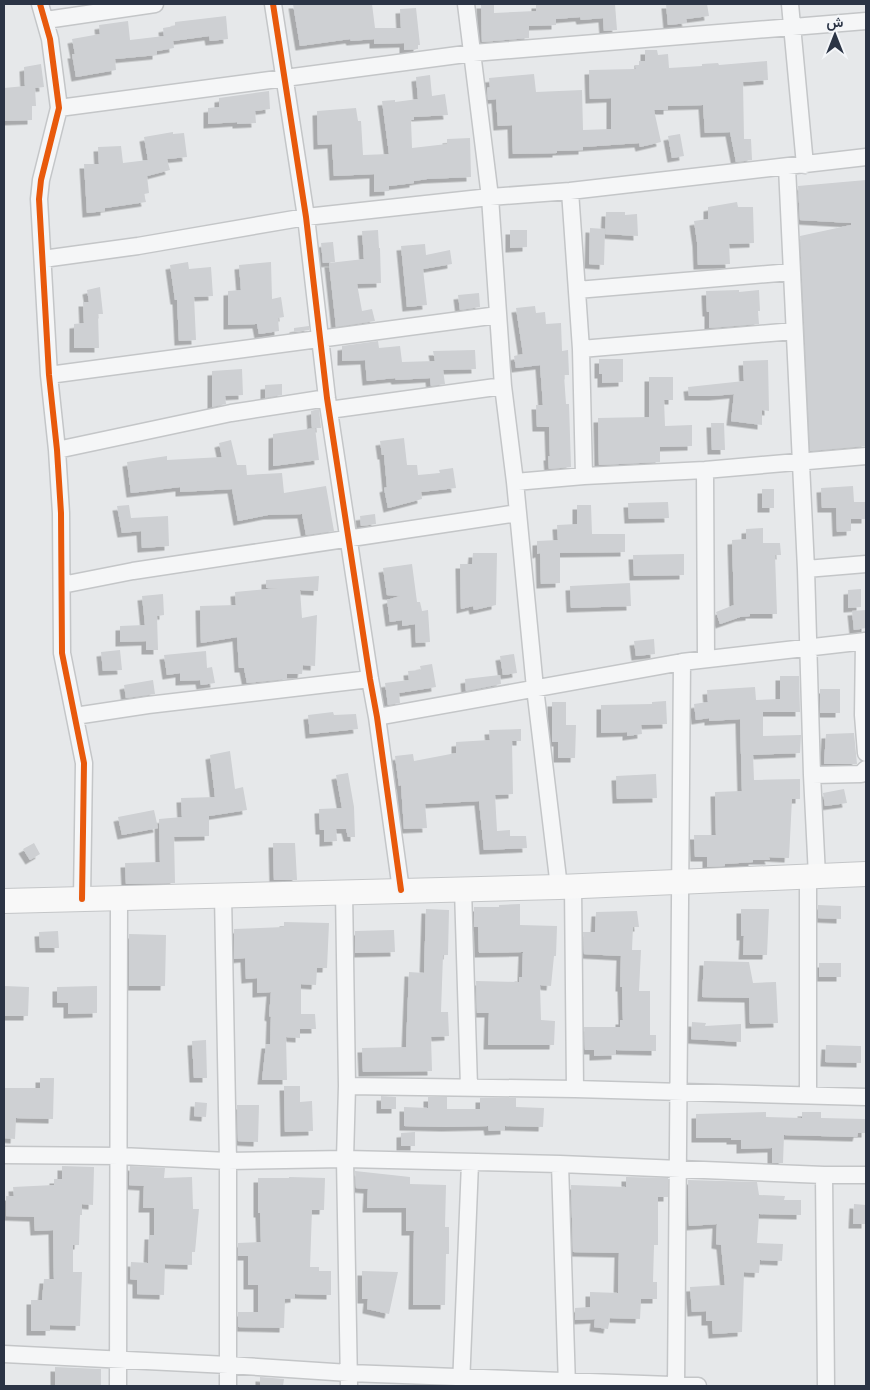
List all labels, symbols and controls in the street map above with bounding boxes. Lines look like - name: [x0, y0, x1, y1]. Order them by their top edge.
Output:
- north arrow: [810, 10, 860, 60]
- text: ش: [827, 13, 844, 31]

